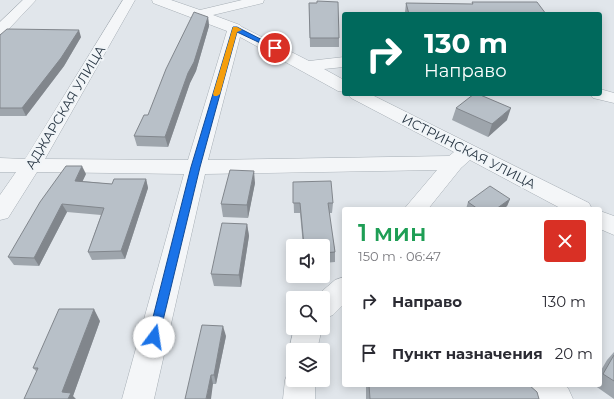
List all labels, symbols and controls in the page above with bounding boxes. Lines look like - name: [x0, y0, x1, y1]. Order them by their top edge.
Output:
- text: 130 m: [424, 26, 508, 60]
- icon: right: [358, 28, 410, 80]
- pin: [258, 31, 292, 65]
- icon: arrive: [264, 37, 286, 59]
- street label: АДЖАРСКАЯ УЛИЦА: [22, 42, 109, 172]
- text: Направо: [424, 60, 507, 82]
- street label: ИСТРИНСКАЯ УЛИЦА: [399, 110, 539, 192]
- text: 1 мин: [358, 218, 426, 247]
- button: close: [544, 220, 586, 262]
- map controls: [286, 239, 330, 387]
- button: sound: [286, 239, 330, 283]
- text: 150 m · 06:47: [358, 248, 441, 264]
- icon: right: [358, 290, 380, 312]
- button: search: [286, 291, 330, 335]
- text: Направо: [392, 292, 462, 311]
- text: 130 m: [542, 292, 586, 311]
- position arrow: [133, 316, 175, 358]
- icon: arrive: [358, 342, 380, 364]
- button: layers: [286, 343, 330, 387]
- text: Пункт назначения: [392, 344, 543, 363]
- text: 20 m: [555, 344, 593, 363]

